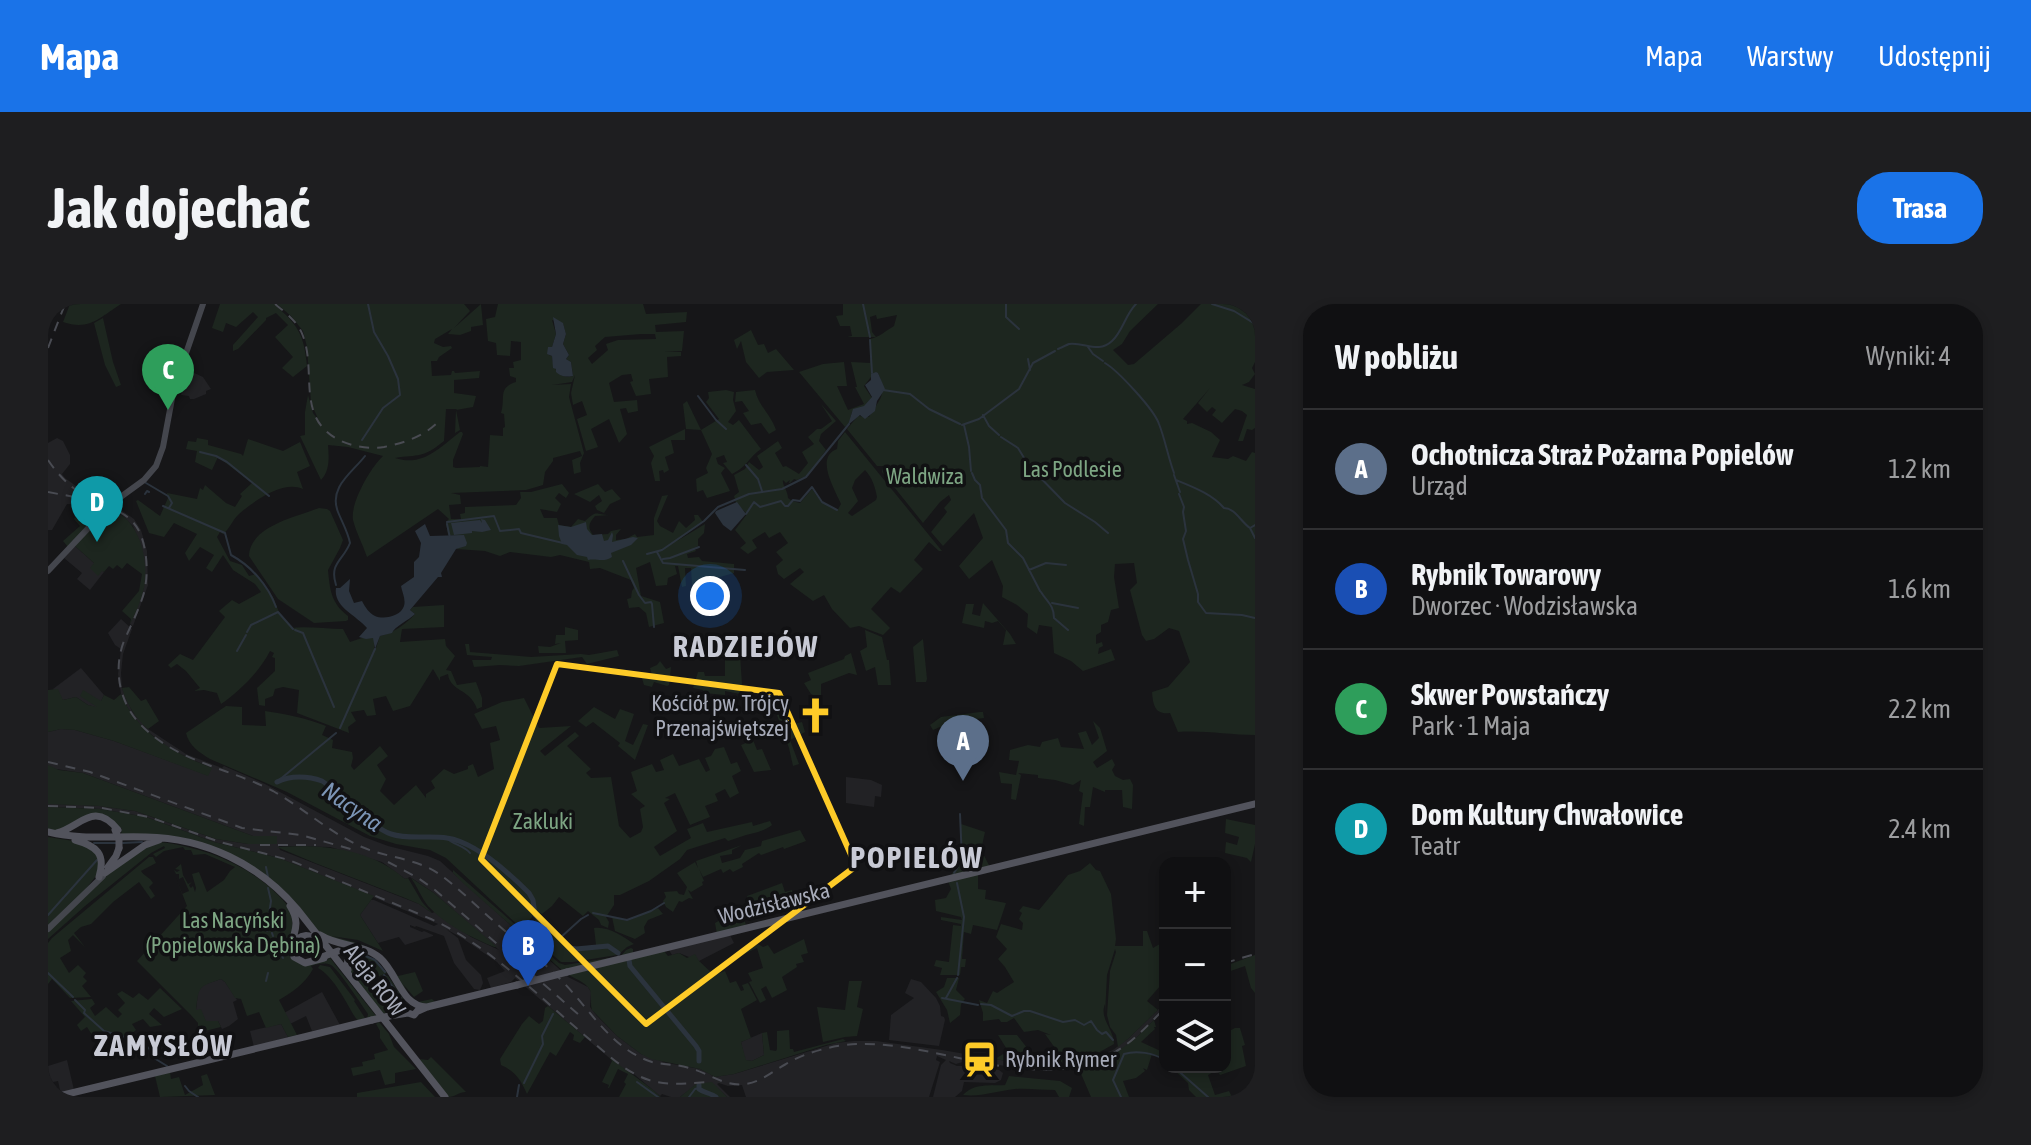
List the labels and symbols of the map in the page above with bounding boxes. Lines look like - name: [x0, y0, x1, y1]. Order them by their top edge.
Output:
- pin: C: [142, 344, 194, 410]
- park label: Las Podlesie: [1022, 456, 1122, 482]
- park label: Waldwiza: [886, 463, 964, 489]
- pin: D: [71, 476, 123, 542]
- your location: [690, 576, 730, 616]
- district label: RADZIEJÓW: [673, 629, 819, 663]
- place label: Kościół pw. Trójcy Przenajświętszej: [651, 690, 789, 741]
- church icon: Kościół pw. Trójcy Przenajświętszej: [796, 697, 834, 735]
- pin: A: [937, 715, 989, 781]
- water label: Nacyna: [317, 776, 387, 837]
- park label: Zakluki: [513, 808, 573, 834]
- district label: POPIELÓW: [850, 840, 984, 874]
- street label: Wodzisławska: [716, 877, 832, 929]
- park label: Las Nacyński (Popielowska Dębina): [145, 907, 321, 958]
- pin: B: [502, 920, 554, 986]
- street label: Aleja ROW: [339, 939, 411, 1021]
- district label: ZAMYSŁÓW: [94, 1028, 234, 1062]
- station icon: Rybnik Rymer: [960, 1040, 998, 1078]
- place label: Rybnik Rymer: [1005, 1046, 1117, 1072]

